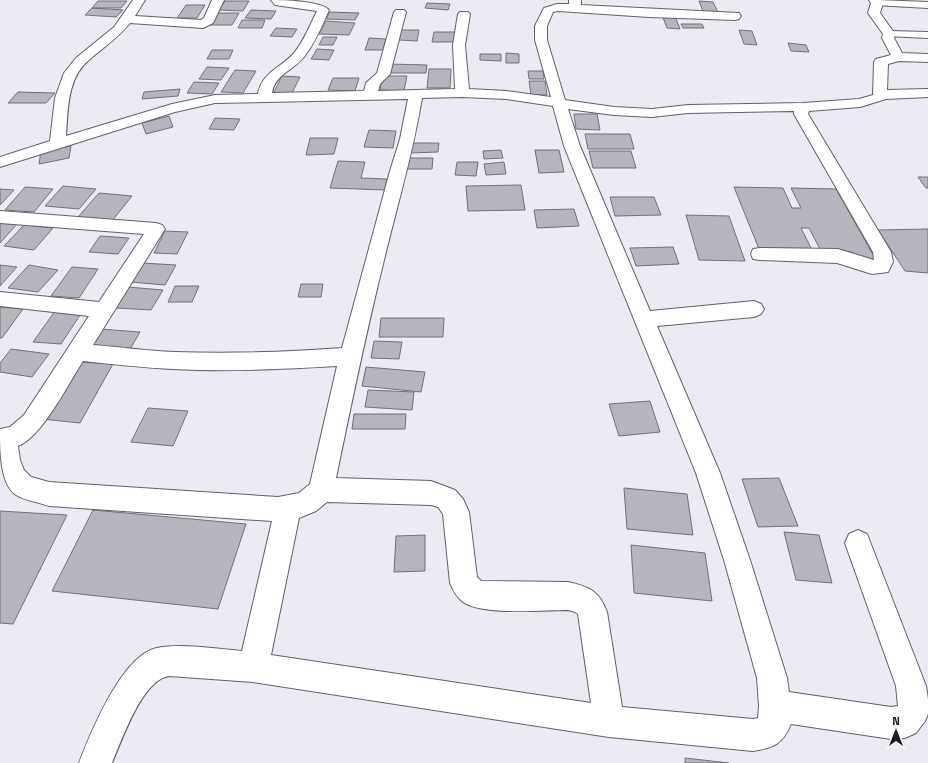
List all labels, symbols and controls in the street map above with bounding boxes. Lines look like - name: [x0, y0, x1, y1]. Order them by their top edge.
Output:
- north arrow: [876, 711, 916, 751]
- text: N: [892, 713, 900, 729]

